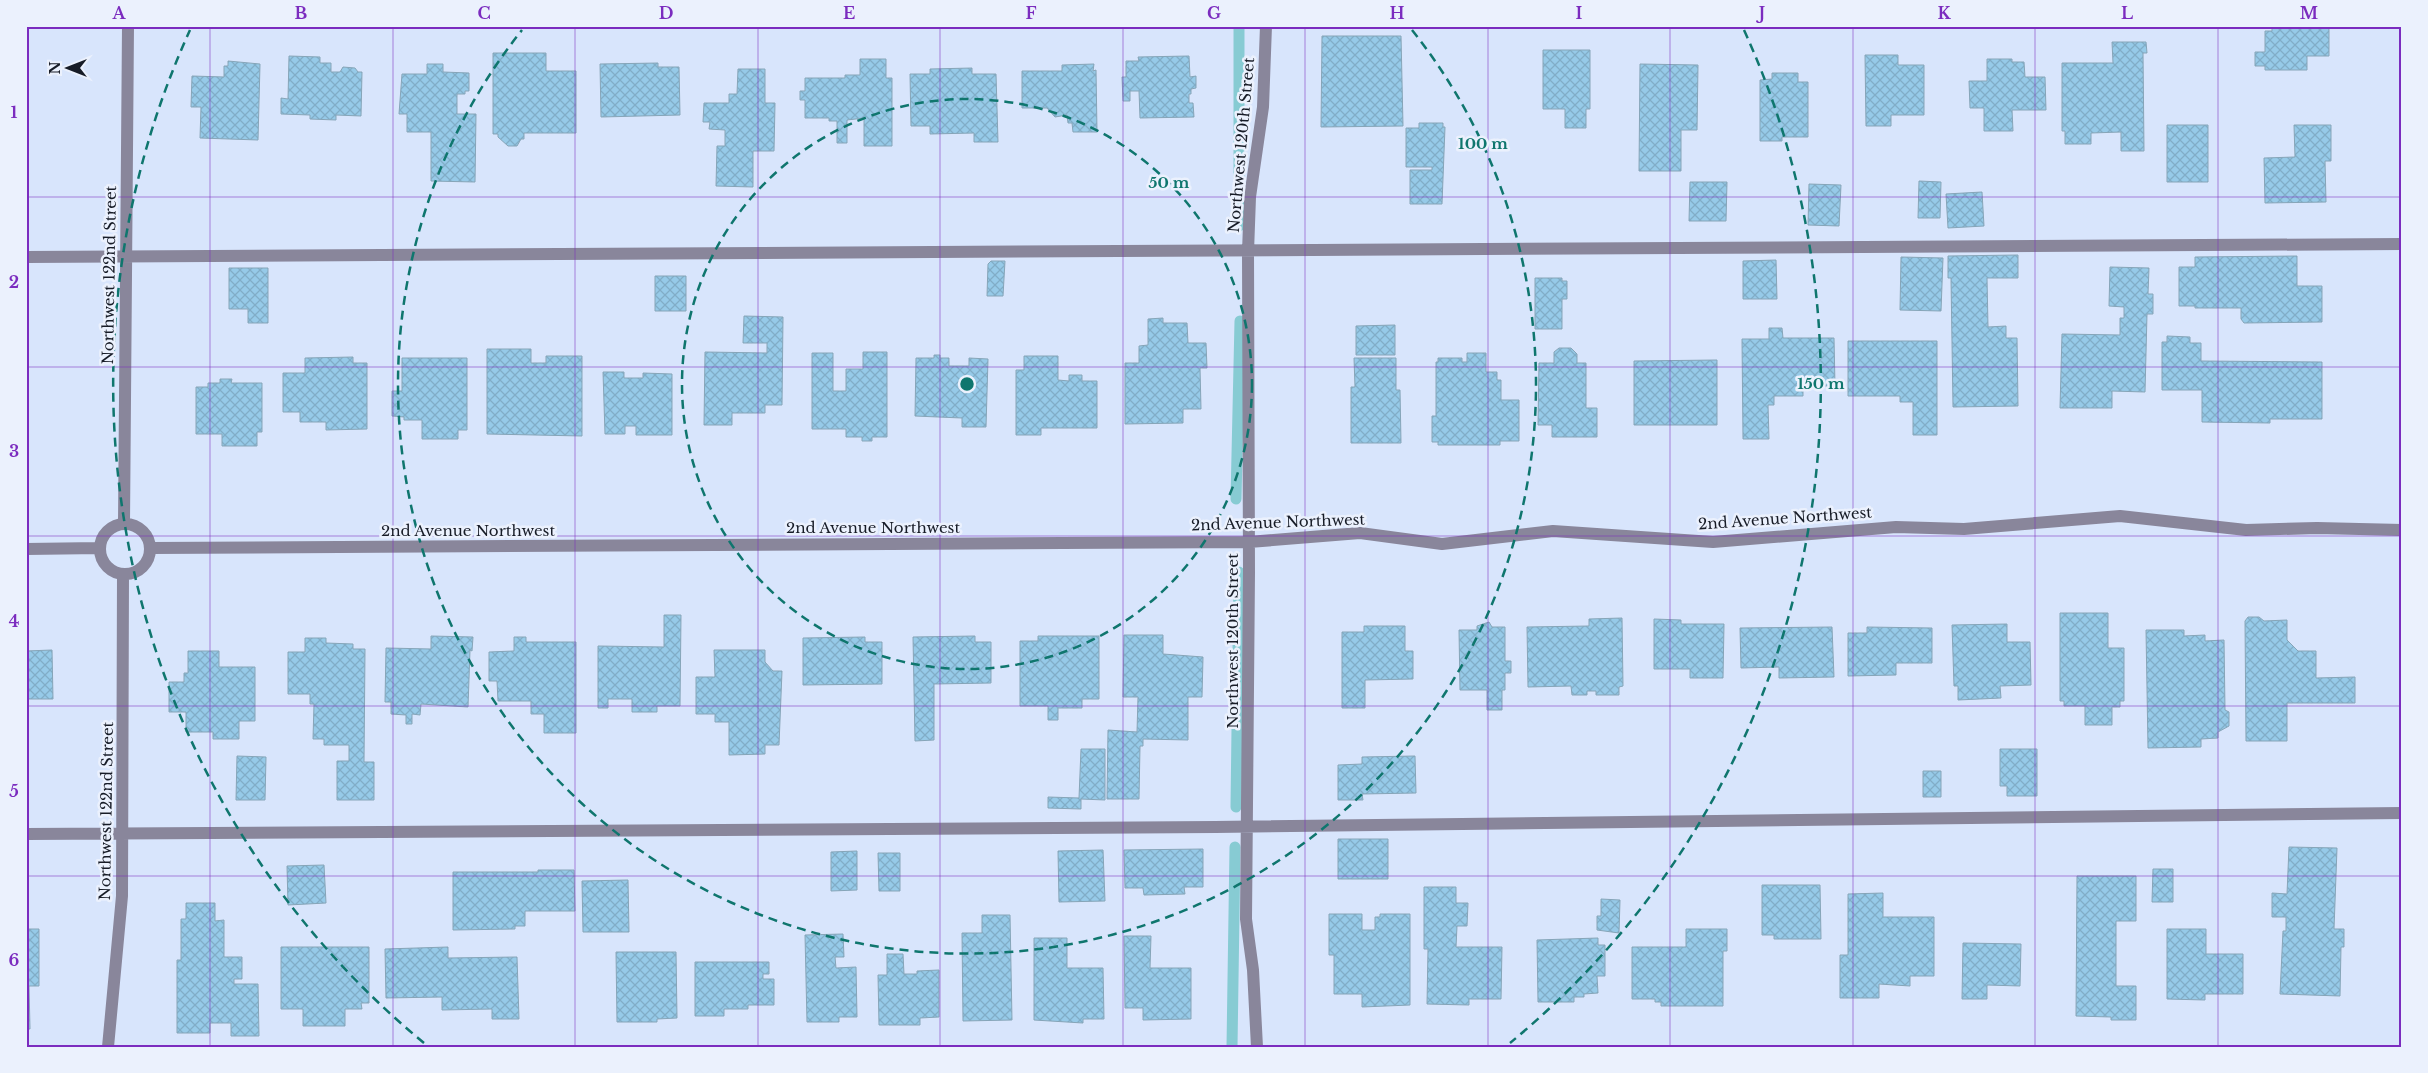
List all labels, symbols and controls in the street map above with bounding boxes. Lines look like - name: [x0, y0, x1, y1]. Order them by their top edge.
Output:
- text: A: [112, 3, 127, 23]
- text: B: [295, 3, 308, 23]
- text: C: [477, 3, 491, 23]
- text: D: [659, 3, 673, 23]
- text: E: [843, 3, 855, 23]
- text: F: [1025, 3, 1037, 23]
- text: G: [1207, 3, 1221, 23]
- text: H: [1389, 3, 1405, 23]
- text: I: [1576, 3, 1583, 23]
- text: J: [1756, 3, 1765, 23]
- text: K: [1937, 3, 1951, 23]
- text: L: [2121, 3, 2133, 23]
- text: M: [2300, 3, 2318, 23]
- north arrow: [42, 42, 92, 92]
- street label: Northwest 120th Street: [1224, 56, 1258, 233]
- text: N: [46, 61, 64, 75]
- text: 1: [11, 102, 18, 122]
- text: 100 m: [1458, 134, 1508, 153]
- text: 50 m: [1149, 173, 1190, 192]
- street label: Northwest 122nd Street: [98, 185, 120, 364]
- text: 2: [9, 272, 19, 292]
- text: 150 m: [1797, 374, 1845, 393]
- centre of rings: [958, 375, 976, 393]
- text: 3: [9, 441, 19, 461]
- street label: 2nd Avenue Northwest: [1697, 502, 1873, 534]
- street label: 2nd Avenue Northwest: [1191, 509, 1366, 535]
- street label: 2nd Avenue Northwest: [786, 518, 960, 537]
- street label: 2nd Avenue Northwest: [381, 521, 555, 540]
- street label: Northwest 120th Street: [1223, 553, 1242, 729]
- text: 4: [9, 611, 19, 631]
- street label: Northwest 122nd Street: [95, 721, 117, 900]
- text: 5: [9, 781, 19, 801]
- text: 6: [9, 950, 20, 970]

